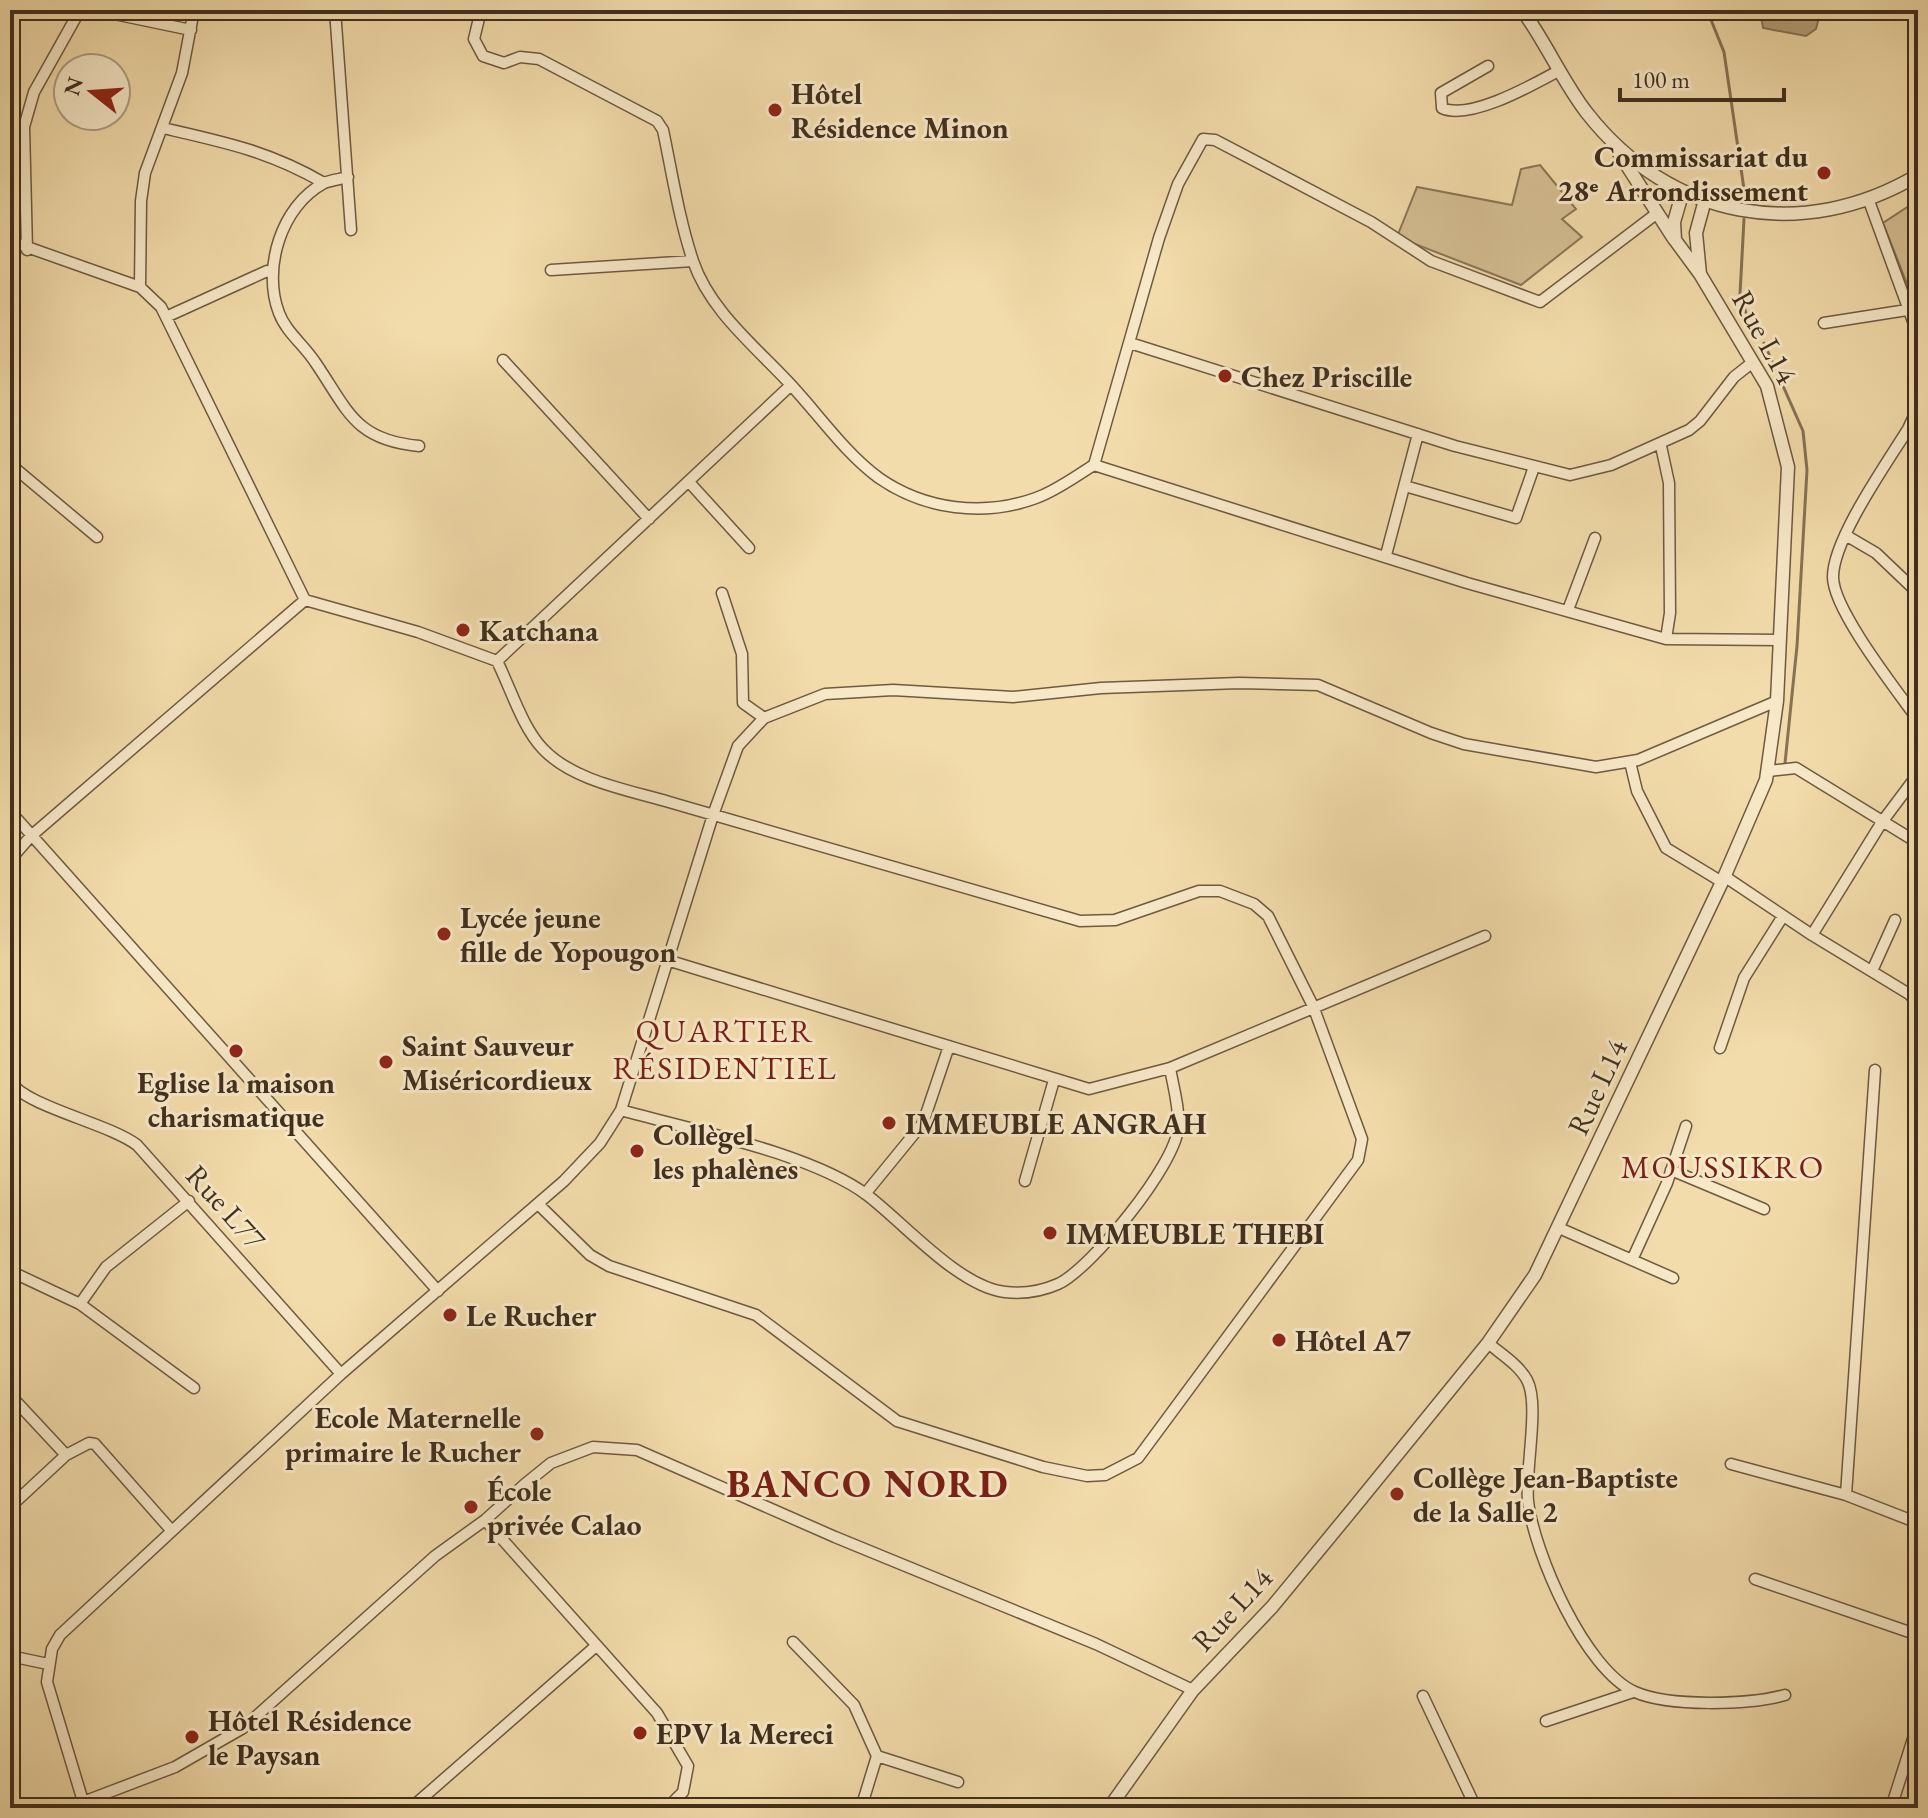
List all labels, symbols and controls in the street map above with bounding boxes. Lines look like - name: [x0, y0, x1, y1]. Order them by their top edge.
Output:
- north arrow: [52, 52, 132, 132]
- scale bar: [1620, 52, 1784, 102]
- text: 100 m: [1632, 64, 1690, 95]
- text: N: [57, 73, 90, 99]
- place label: Hôtel Résidence Minon: [791, 74, 1009, 147]
- marker: Hôtel Résidence Minon: [766, 101, 784, 119]
- place label: Commissariat du 28ᵉ Arrondissement: [1557, 137, 1809, 210]
- marker: Commissariat du 28ᵉ Arrondissement: [1815, 164, 1833, 182]
- street label: Rue L14: [1723, 283, 1807, 391]
- place label: Chez Priscille: [1241, 357, 1412, 396]
- marker: Chez Priscille: [1216, 367, 1234, 385]
- place label: Katchana: [479, 611, 599, 650]
- marker: Katchana: [454, 621, 472, 639]
- place label: Lycée jeune fille de Yopougon: [460, 898, 676, 971]
- marker: Lycée jeune fille de Yopougon: [435, 925, 453, 943]
- district label: QUARTIER RÉSIDENTIEL: [612, 1010, 838, 1089]
- place label: Saint Sauveur Miséricordieux: [402, 1026, 592, 1099]
- street label: Rue L14: [1558, 1032, 1636, 1141]
- marker: Eglise la maison charismatique: [227, 1042, 245, 1060]
- marker: Saint Sauveur Miséricordieux: [377, 1053, 395, 1071]
- place label: Eglise la maison charismatique: [137, 1063, 335, 1136]
- place label: IMMEUBLE ANGRAH: [905, 1104, 1207, 1143]
- marker: IMMEUBLE ANGRAH: [880, 1114, 898, 1132]
- place label: Collègel les phalènes: [653, 1115, 798, 1188]
- marker: Collègel les phalènes: [628, 1142, 646, 1160]
- district label: MOUSSIKRO: [1621, 1146, 1825, 1188]
- street label: Rue L77: [178, 1156, 275, 1258]
- place label: IMMEUBLE THEBI: [1066, 1214, 1324, 1253]
- marker: IMMEUBLE THEBI: [1041, 1224, 1059, 1242]
- place label: Le Rucher: [466, 1296, 597, 1335]
- marker: Le Rucher: [441, 1306, 459, 1324]
- place label: Hôtel A7: [1295, 1321, 1411, 1360]
- marker: Hôtel A7: [1270, 1331, 1288, 1349]
- place label: Ecole Maternelle primaire le Rucher: [285, 1398, 522, 1471]
- marker: Ecole Maternelle primaire le Rucher: [528, 1425, 546, 1443]
- place label: Collège Jean-Baptiste de la Salle 2: [1413, 1458, 1678, 1531]
- district label: BANCO NORD: [726, 1459, 1010, 1508]
- place label: École privée Calao: [487, 1471, 642, 1544]
- marker: Collège Jean-Baptiste de la Salle 2: [1388, 1485, 1406, 1503]
- marker: École privée Calao: [462, 1498, 480, 1516]
- street label: Rue L14: [1183, 1558, 1281, 1659]
- place label: Hôtel Résidence le Paysan: [208, 1701, 412, 1774]
- place label: EPV la Mereci: [656, 1714, 834, 1753]
- marker: EPV la Mereci: [631, 1724, 649, 1742]
- marker: Hôtel Résidence le Paysan: [183, 1728, 201, 1746]

